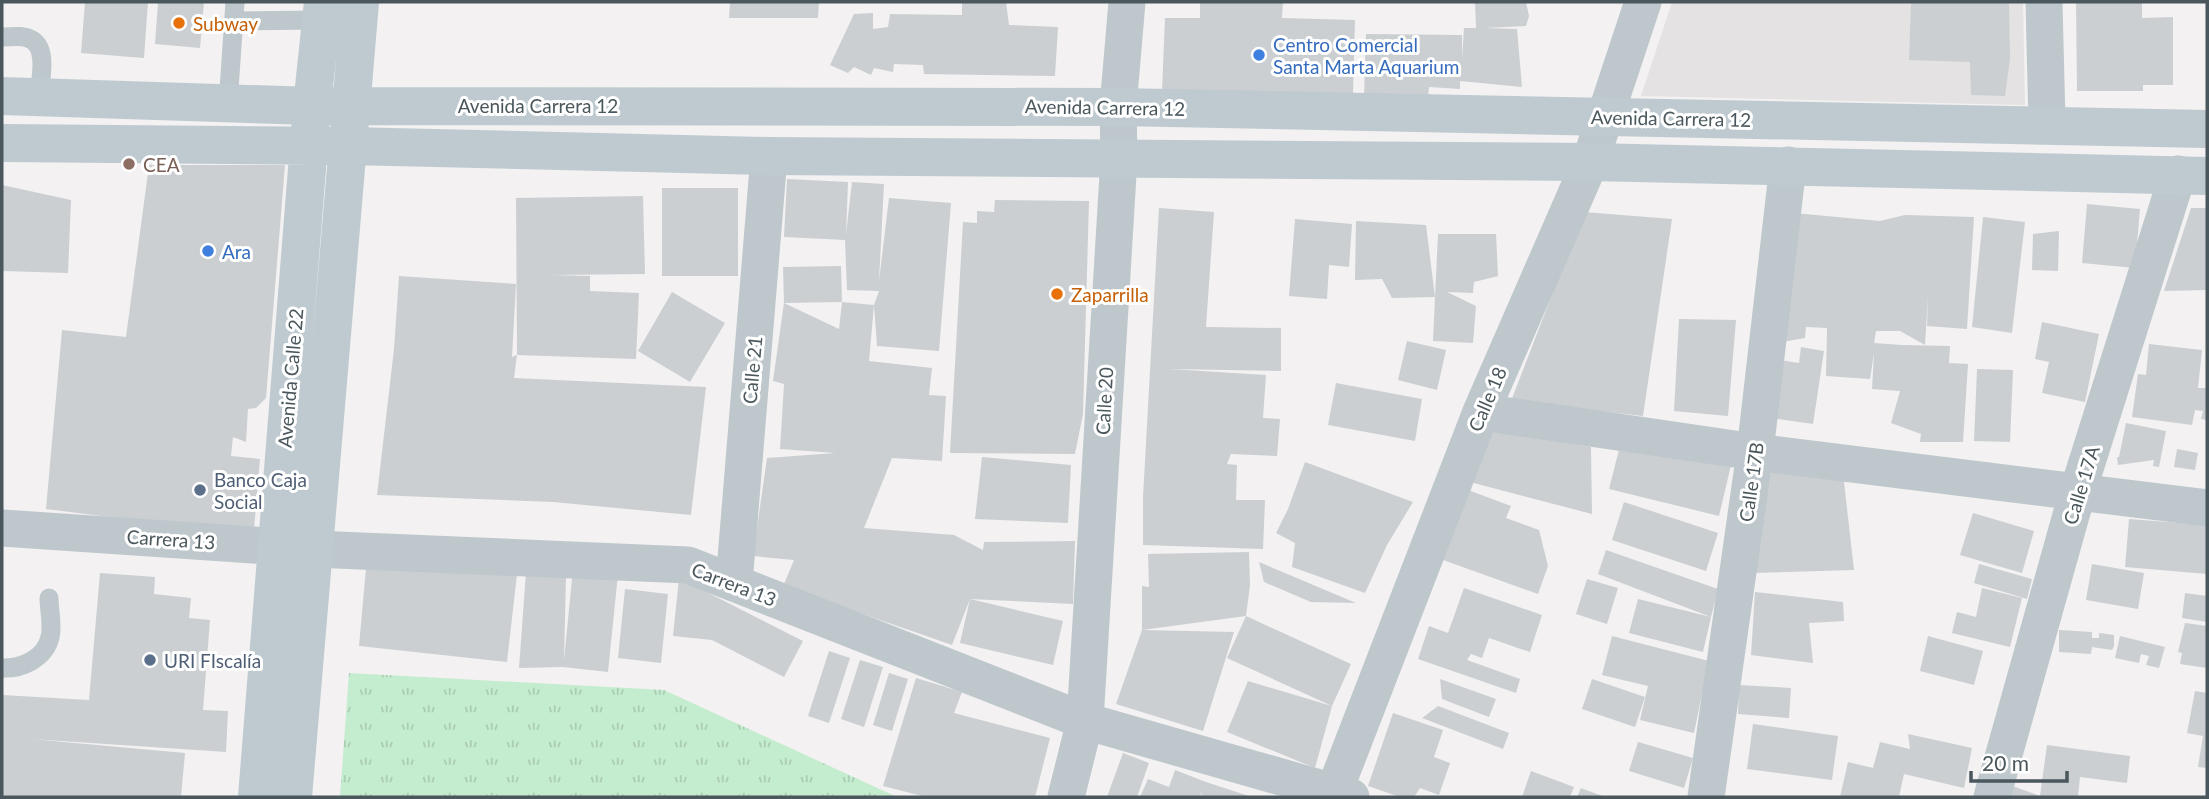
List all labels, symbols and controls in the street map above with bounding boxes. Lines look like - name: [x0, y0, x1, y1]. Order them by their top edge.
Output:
- place label: Subway: [193, 12, 258, 35]
- marker: Subway: [171, 15, 187, 31]
- place label: Centro Comercial Santa Marta Aquarium: [1273, 33, 1459, 78]
- marker: Centro Comercial Santa Marta Aquarium: [1251, 47, 1267, 63]
- street label: Avenida Carrera 12: [458, 94, 618, 117]
- street label: Avenida Carrera 12: [1025, 94, 1185, 120]
- street label: Avenida Carrera 12: [1591, 105, 1751, 131]
- place label: CEA: [143, 153, 180, 176]
- marker: CEA: [121, 156, 137, 172]
- place label: Ara: [222, 240, 251, 263]
- marker: Ara: [200, 243, 216, 259]
- place label: Zaparrilla: [1071, 283, 1149, 306]
- marker: Zaparrilla: [1049, 286, 1065, 302]
- street label: Avenida Calle 22: [272, 307, 308, 449]
- street label: Calle 21: [738, 335, 766, 405]
- street label: Calle 18: [1463, 363, 1511, 435]
- street label: Calle 20: [1091, 366, 1117, 436]
- street label: Calle 17B: [1734, 441, 1768, 523]
- street label: Calle 17A: [2058, 443, 2104, 527]
- place label: Banco Caja Social: [214, 468, 307, 513]
- marker: Banco Caja Social: [192, 482, 208, 498]
- street label: Carrera 13: [126, 524, 216, 554]
- street label: Carrera 13: [688, 557, 780, 611]
- place label: URI FIscalía: [164, 649, 261, 672]
- marker: URI FIscalía: [142, 652, 158, 668]
- scale bar: [1971, 740, 2067, 784]
- text: 20 m: [1982, 750, 2029, 775]

